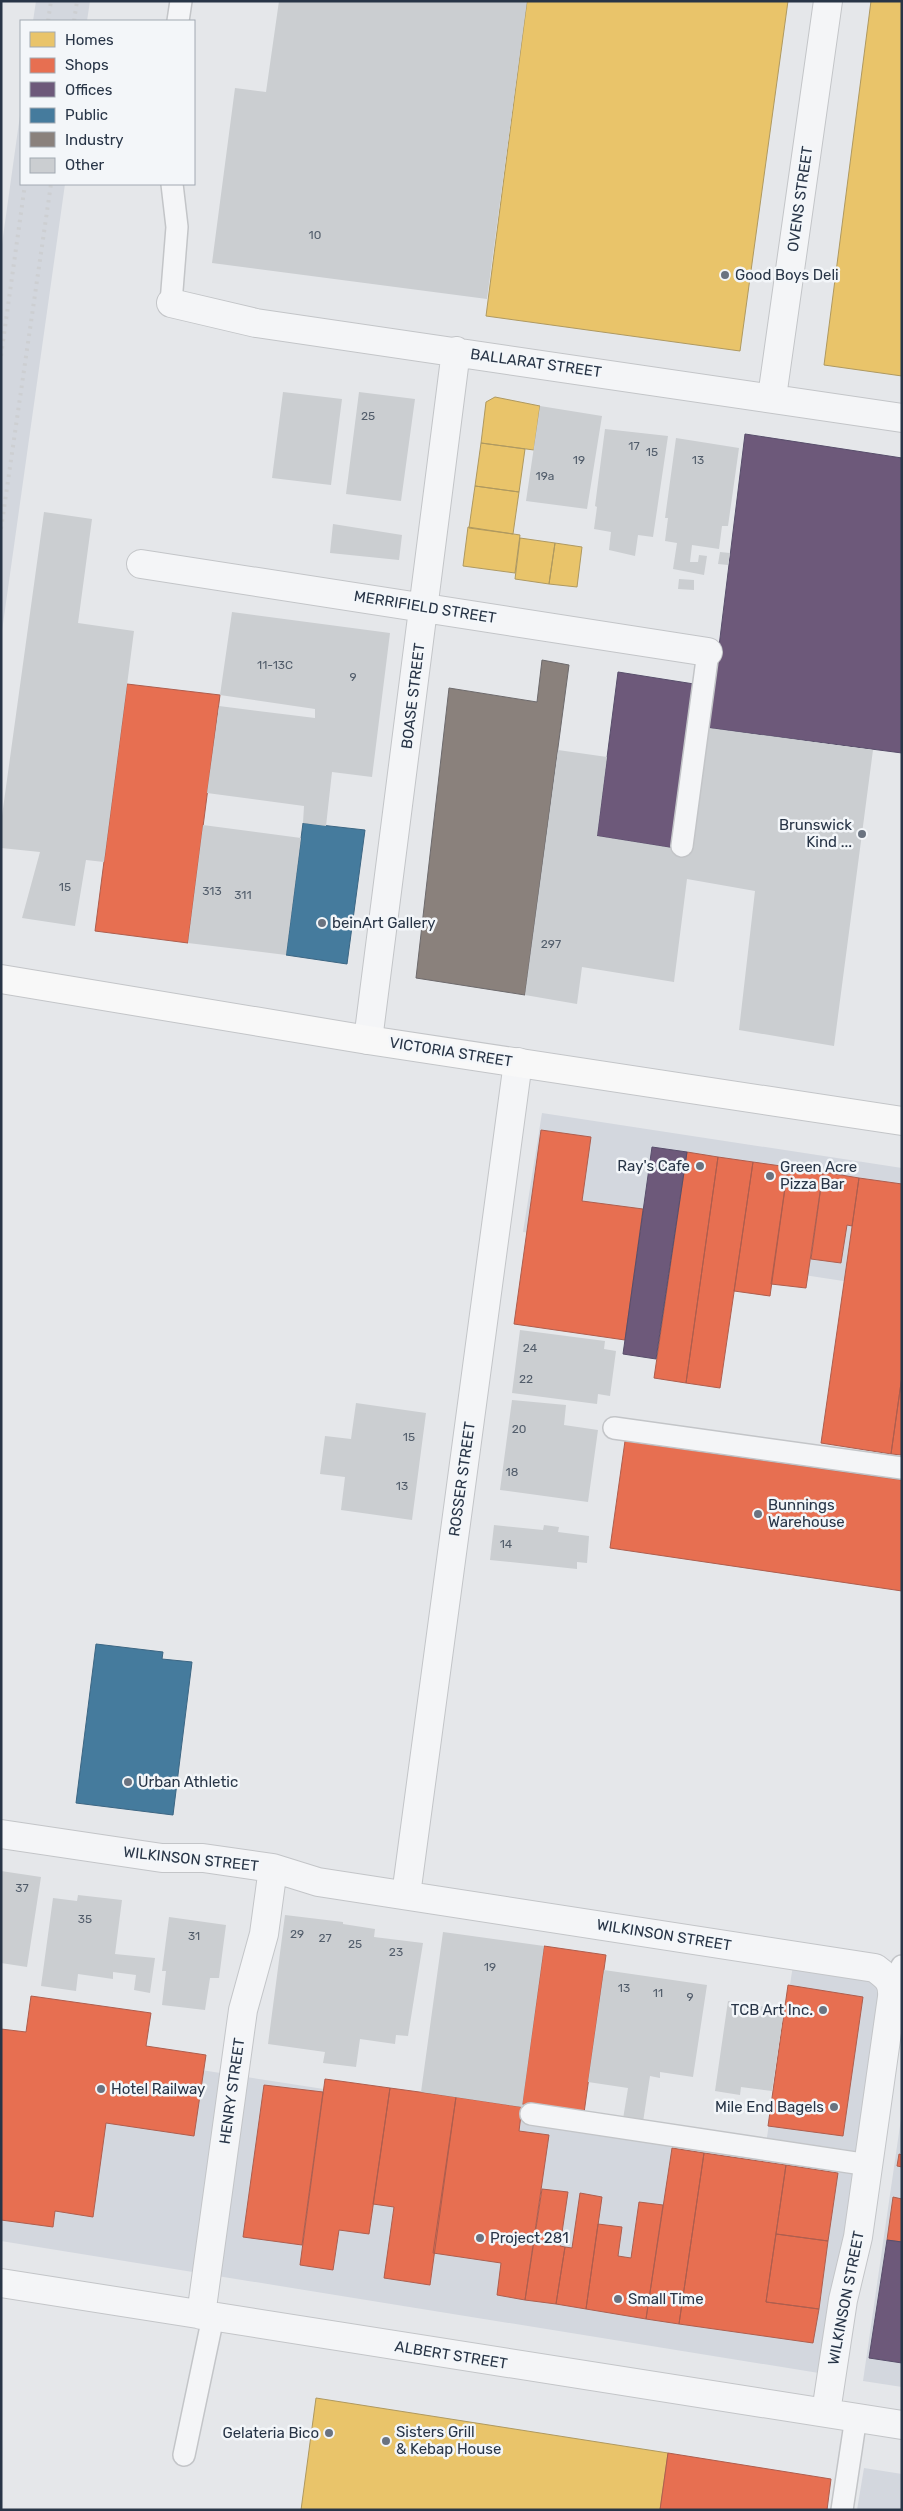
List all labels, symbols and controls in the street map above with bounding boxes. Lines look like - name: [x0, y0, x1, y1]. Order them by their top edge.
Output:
- legend: [20, 20, 195, 185]
- text: Homes: [65, 31, 114, 49]
- text: Shops: [65, 56, 109, 74]
- text: Offices: [65, 81, 113, 99]
- text: Public: [65, 106, 108, 124]
- text: Industry: [65, 131, 124, 149]
- street label: OVENS STREET: [784, 145, 816, 253]
- text: Other: [65, 156, 105, 174]
- house number: 10: [309, 228, 321, 242]
- place label: Good Boys Deli: [735, 266, 839, 284]
- marker: Good Boys Deli: [719, 269, 731, 281]
- street label: BALLARAT STREET: [469, 345, 603, 381]
- house number: 25: [361, 409, 375, 423]
- house number: 17: [628, 439, 640, 453]
- house number: 15: [646, 445, 658, 459]
- house number: 19: [573, 453, 585, 467]
- house number: 13: [692, 453, 704, 467]
- house number: 19a: [536, 469, 554, 483]
- street label: MERRIFIELD STREET: [353, 587, 498, 627]
- street label: BOASE STREET: [398, 642, 428, 750]
- house number: 11-13C: [257, 658, 293, 672]
- house number: 9: [349, 670, 357, 684]
- place label: Brunswick Kind ...: [779, 816, 852, 851]
- marker: Brunswick Kind ...: [856, 828, 868, 840]
- house number: 15: [59, 880, 71, 894]
- house number: 313: [202, 884, 222, 898]
- house number: 311: [234, 888, 252, 902]
- place label: beinArt Gallery: [332, 914, 436, 932]
- marker: beinArt Gallery: [316, 917, 328, 929]
- house number: 297: [541, 937, 561, 951]
- street label: VICTORIA STREET: [388, 1033, 514, 1071]
- place label: Ray's Cafe: [617, 1157, 690, 1175]
- place label: Green Acre Pizza Bar: [780, 1158, 857, 1193]
- marker: Ray's Cafe: [694, 1160, 706, 1172]
- marker: Green Acre Pizza Bar: [764, 1170, 776, 1182]
- house number: 24: [523, 1341, 538, 1355]
- house number: 22: [519, 1372, 533, 1386]
- street label: ROSSER STREET: [445, 1420, 479, 1538]
- house number: 20: [512, 1422, 526, 1436]
- house number: 15: [403, 1430, 415, 1444]
- house number: 18: [506, 1465, 518, 1479]
- house number: 13: [396, 1479, 408, 1493]
- place label: Bunnings Warehouse: [768, 1496, 845, 1531]
- marker: Bunnings Warehouse: [752, 1508, 764, 1520]
- house number: 14: [500, 1537, 513, 1551]
- place label: Urban Athletic: [138, 1773, 238, 1791]
- marker: Urban Athletic: [122, 1776, 134, 1788]
- street label: WILKINSON STREET: [122, 1843, 260, 1875]
- house number: 37: [15, 1881, 29, 1895]
- house number: 35: [78, 1912, 92, 1926]
- street label: WILKINSON STREET: [595, 1915, 733, 1955]
- house number: 29: [290, 1927, 304, 1941]
- house number: 31: [188, 1929, 200, 1943]
- house number: 27: [318, 1931, 332, 1945]
- house number: 25: [348, 1937, 362, 1951]
- house number: 23: [389, 1945, 403, 1959]
- house number: 19: [484, 1960, 496, 1974]
- house number: 13: [618, 1981, 630, 1995]
- house number: 11: [653, 1986, 663, 2000]
- house number: 9: [686, 1990, 694, 2004]
- place label: TCB Art Inc.: [731, 2001, 813, 2019]
- marker: TCB Art Inc.: [817, 2004, 829, 2016]
- street label: HENRY STREET: [216, 2036, 248, 2145]
- place label: Hotel Railway: [111, 2080, 205, 2098]
- marker: Hotel Railway: [95, 2083, 107, 2095]
- place label: Mile End Bagels: [715, 2098, 824, 2116]
- marker: Mile End Bagels: [828, 2101, 840, 2113]
- place label: Project 281: [490, 2229, 569, 2247]
- street label: WILKINSON STREET: [824, 2229, 868, 2367]
- marker: Project 281: [474, 2232, 486, 2244]
- place label: Small Time: [628, 2290, 704, 2308]
- marker: Small Time: [612, 2293, 624, 2305]
- street label: ALBERT STREET: [393, 2337, 509, 2373]
- place label: Sisters Grill & Kebap House: [396, 2423, 501, 2458]
- place label: Gelateria Bico: [222, 2424, 319, 2442]
- marker: Gelateria Bico: [323, 2427, 335, 2439]
- marker: Sisters Grill & Kebap House: [380, 2435, 392, 2447]

